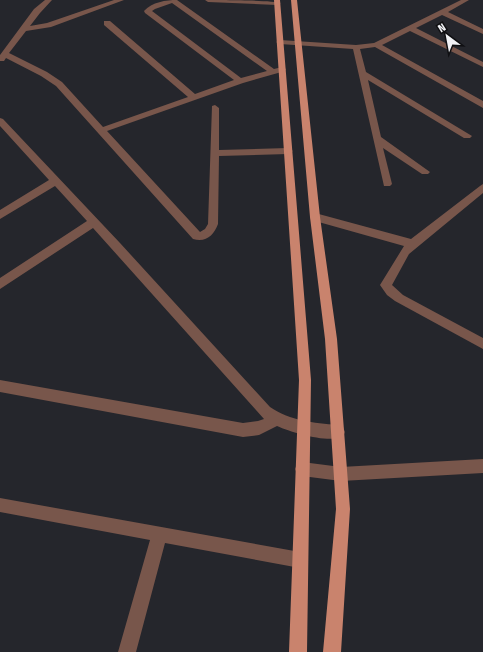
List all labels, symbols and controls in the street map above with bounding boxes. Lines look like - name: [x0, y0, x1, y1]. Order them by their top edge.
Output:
- north arrow: [427, 16, 467, 56]
- text: N: [436, 21, 448, 35]

